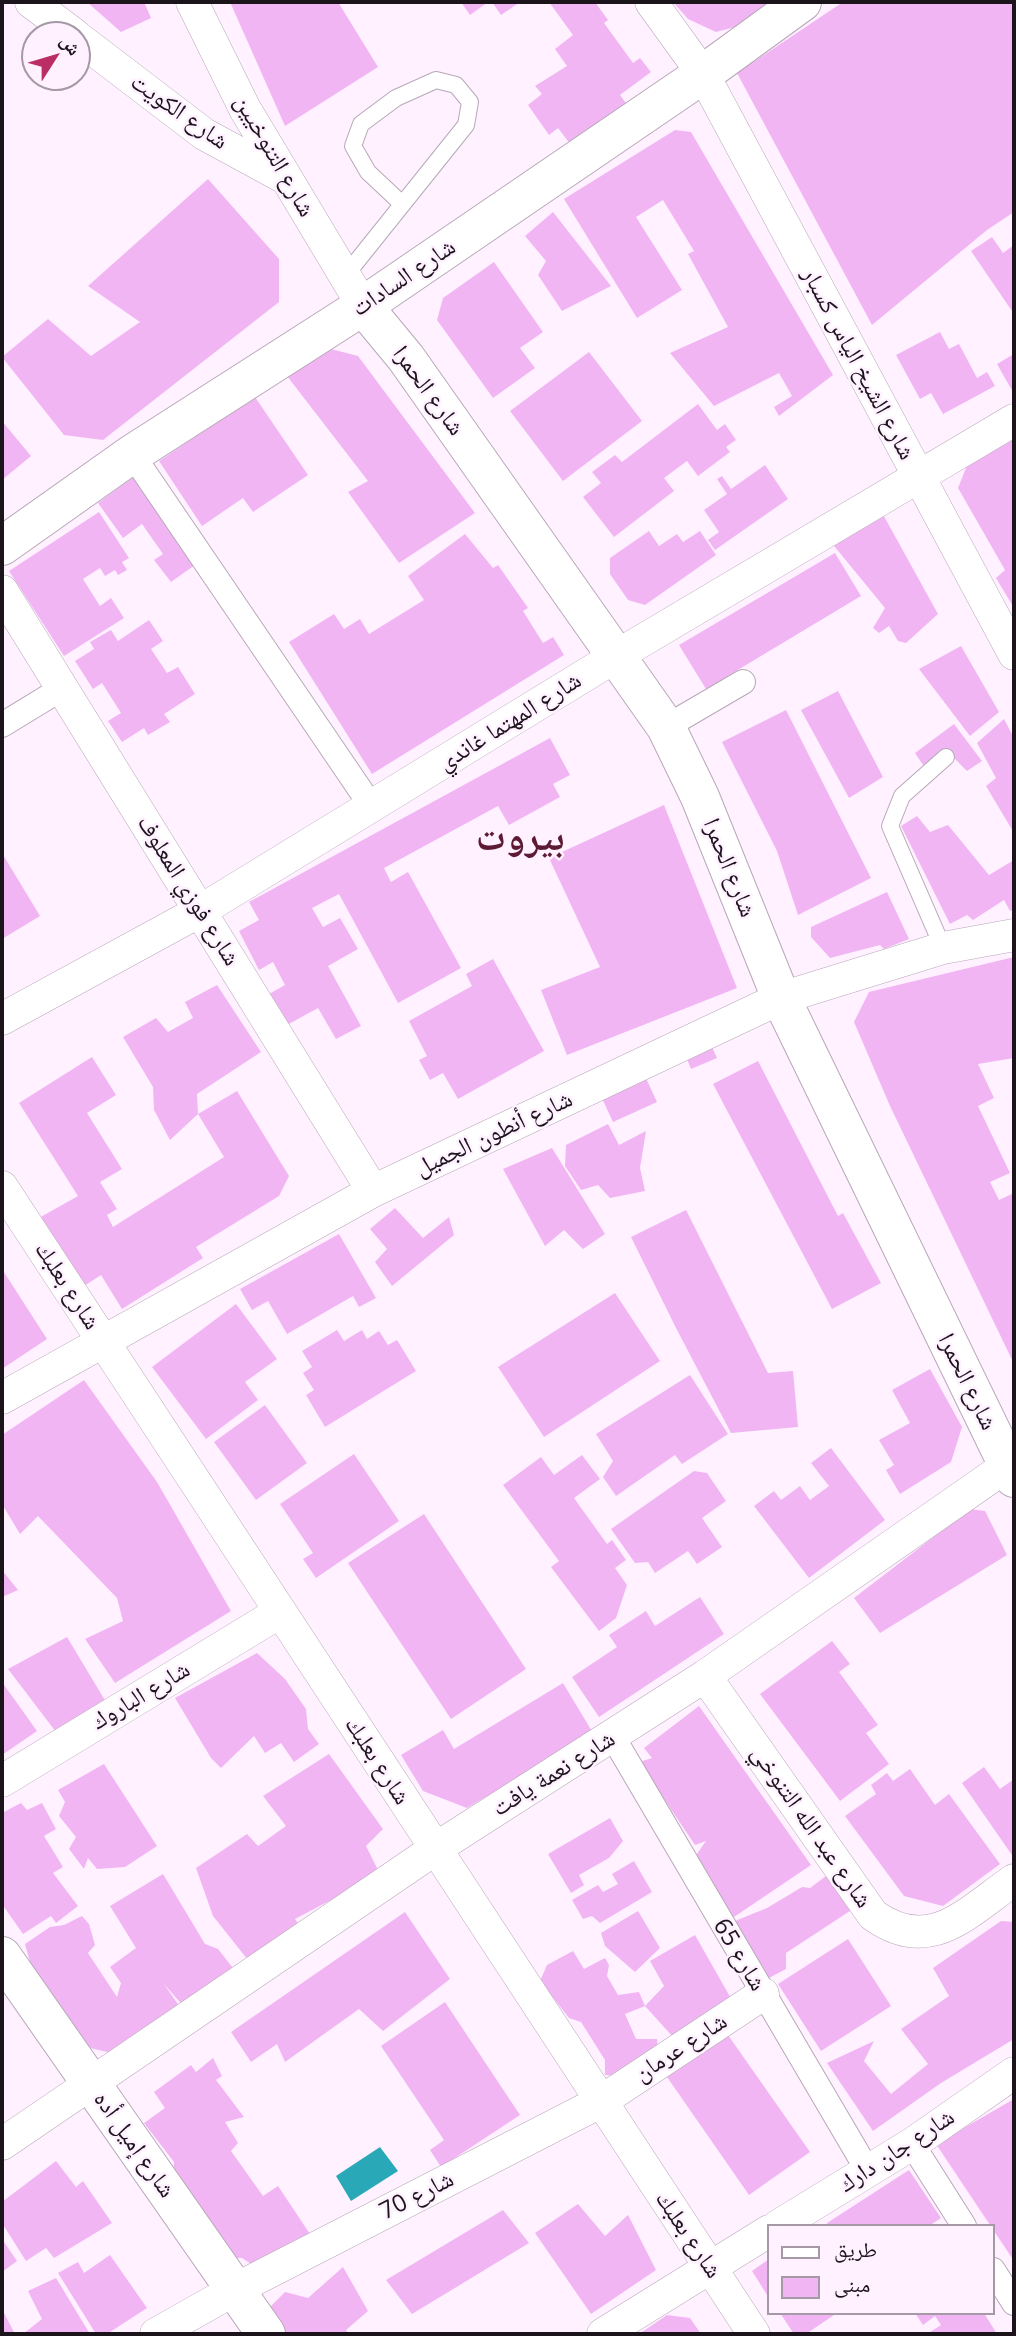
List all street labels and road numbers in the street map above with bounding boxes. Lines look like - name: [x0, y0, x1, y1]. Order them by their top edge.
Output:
- street label: شارع الكويت: [125, 68, 233, 156]
- street label: شارع التنوخيين: [227, 90, 321, 222]
- street label: شارع السادات: [347, 233, 461, 323]
- street label: شارع الشيخ الياس كسبار: [795, 263, 921, 465]
- street label: شارع الحمرا: [386, 340, 470, 442]
- street label: شارع المهتما غاندي: [433, 666, 587, 778]
- street label: شارع فوزي المعلوف: [130, 811, 246, 971]
- street label: شارع الحمرا: [696, 814, 762, 922]
- street label: شارع أنطون الجميل: [411, 1085, 577, 1183]
- street label: شارع بعلبك: [28, 1237, 106, 1335]
- street label: شارع الحمرا: [931, 1329, 1003, 1435]
- street label: شارع الباروك: [87, 1655, 195, 1737]
- street label: شارع بعلبك: [338, 1712, 416, 1810]
- street label: شارع نعمة يافت: [487, 1725, 621, 1823]
- street label: شارع عبد الله التنوخي: [744, 1740, 878, 1914]
- street label: شارع 65: [706, 1914, 772, 1996]
- street label: شارع عرمان: [629, 2007, 733, 2089]
- street label: شارع إميل أده: [87, 2086, 181, 2204]
- street label: شارع جان دارك: [834, 2103, 960, 2199]
- street label: شارع 70: [375, 2165, 459, 2227]
- street label: شارع بعلبك: [648, 2186, 728, 2284]

